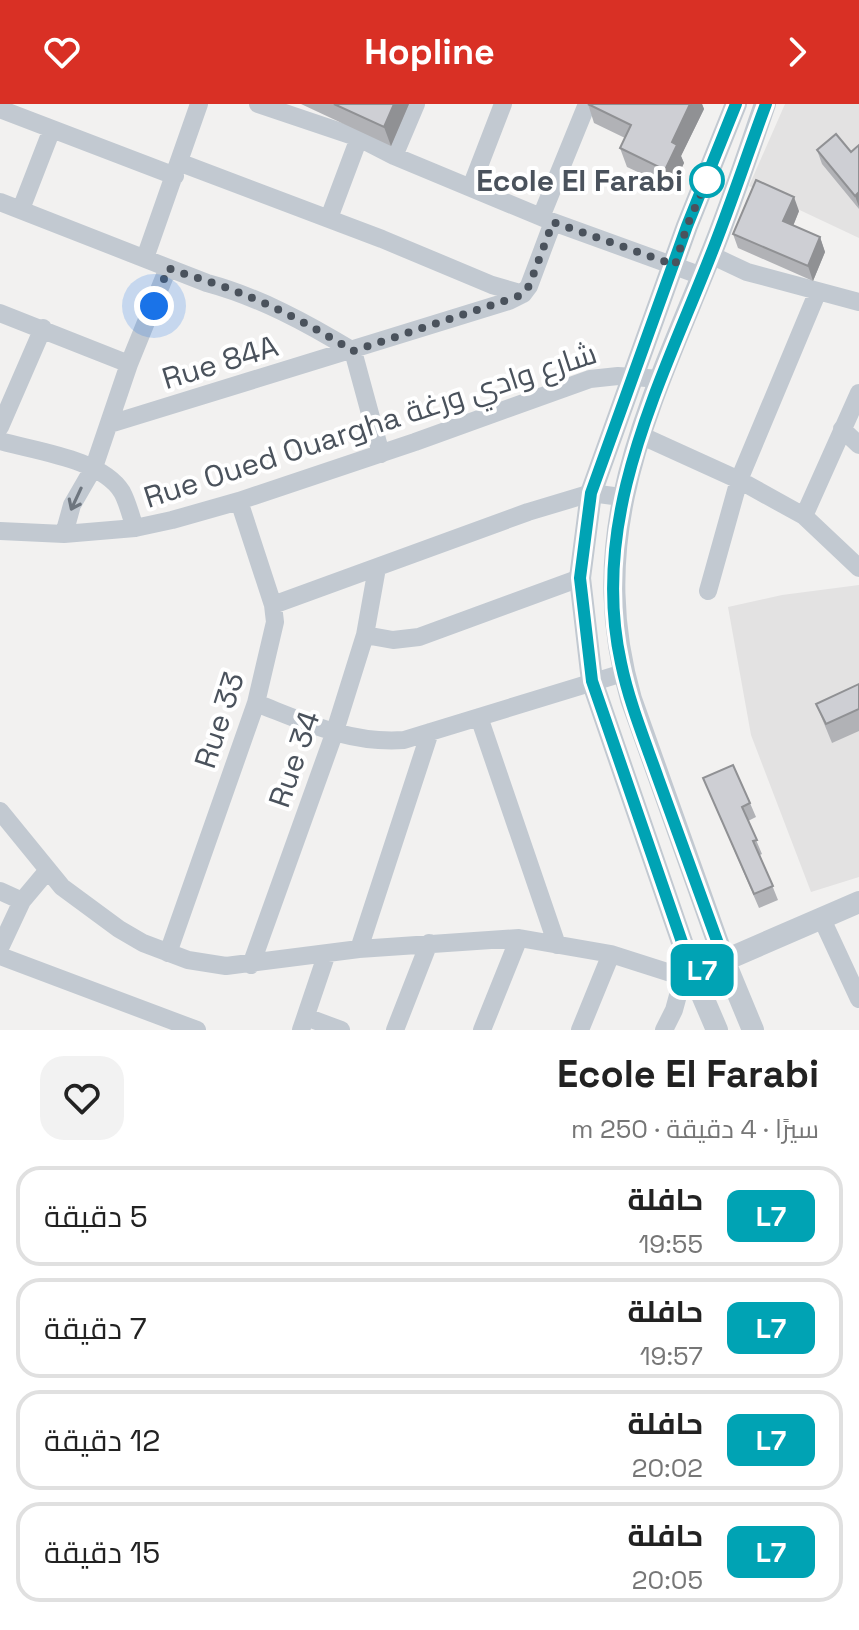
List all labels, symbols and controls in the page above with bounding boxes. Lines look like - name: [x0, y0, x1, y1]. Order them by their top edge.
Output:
- text: Hopline: [364, 29, 495, 75]
- icon: heart: [40, 30, 84, 74]
- icon: forward: [775, 30, 819, 74]
- place label: Ecole El Farabi: [476, 161, 683, 200]
- marker: Ecole El Farabi: [690, 163, 724, 197]
- your location: [134, 286, 174, 326]
- street label: Rue 84A: [157, 326, 283, 398]
- street label: Rue Oued Ouargha شارع وادي ورغة: [139, 333, 603, 521]
- one-way arrow: [68, 487, 83, 511]
- street label: Rue 33: [185, 667, 253, 773]
- street label: Rue 34: [259, 706, 329, 812]
- line badge: L7: [666, 944, 738, 996]
- text: L7: [687, 952, 717, 988]
- text: Ecole El Farabi: [557, 1050, 819, 1098]
- button: heart: [40, 1056, 124, 1140]
- text: سيرًا · 4 دقيقة · 250 m: [571, 1112, 819, 1146]
- text: حافلة: [628, 1180, 703, 1219]
- text: 5 دقيقة: [44, 1197, 148, 1236]
- text: L7: [756, 1198, 786, 1234]
- text: 19:55: [638, 1227, 703, 1261]
- text: حافلة: [628, 1292, 703, 1331]
- text: 7 دقيقة: [44, 1309, 147, 1348]
- text: L7: [756, 1310, 786, 1346]
- text: 19:57: [640, 1339, 703, 1373]
- text: حافلة: [628, 1404, 703, 1443]
- text: 12 دقيقة: [44, 1421, 160, 1460]
- text: L7: [756, 1422, 786, 1458]
- text: 20:02: [632, 1451, 703, 1485]
- text: حافلة: [628, 1516, 703, 1555]
- text: 15 دقيقة: [44, 1533, 160, 1572]
- text: L7: [756, 1534, 786, 1570]
- text: 20:05: [632, 1563, 703, 1597]

